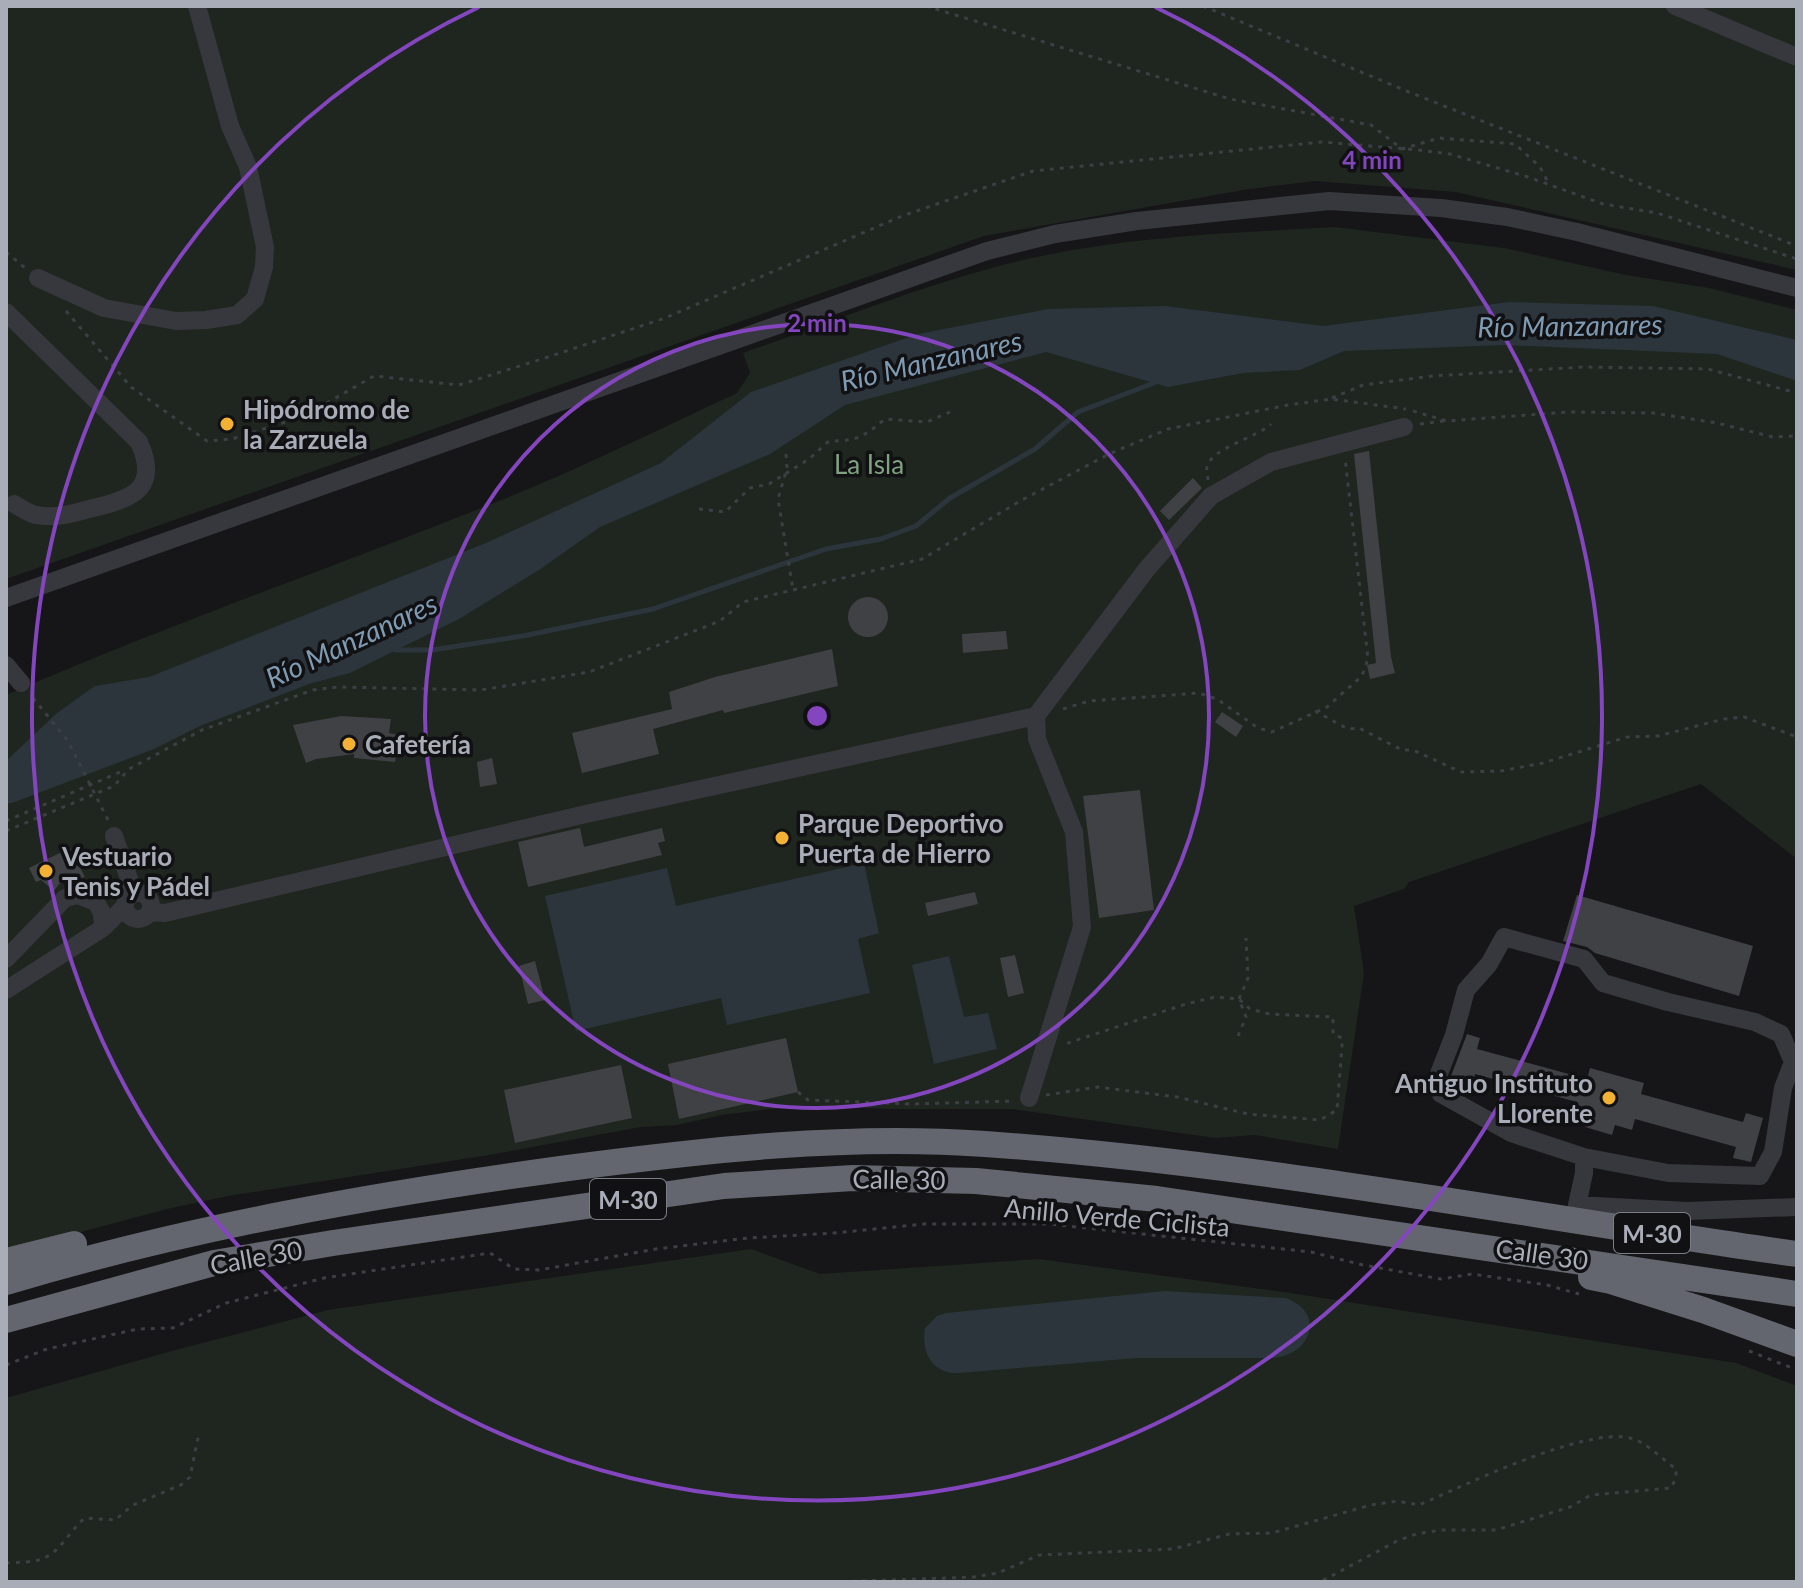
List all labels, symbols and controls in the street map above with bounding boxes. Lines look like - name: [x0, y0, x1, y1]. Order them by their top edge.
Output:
- text: 4 min: [1342, 145, 1402, 174]
- water label: Río Manzanares: [1477, 306, 1663, 344]
- text: 2 min: [787, 308, 847, 337]
- water label: Río Manzanares: [837, 323, 1025, 397]
- place label: Hipódromo de la Zarzuela: [243, 393, 410, 455]
- marker: Hipódromo de la Zarzuela: [218, 415, 236, 433]
- park label: La Isla: [834, 448, 904, 480]
- water label: Río Manzanares: [260, 585, 442, 695]
- centre of rings: [803, 702, 831, 730]
- place label: Cafetería: [365, 728, 471, 760]
- marker: Cafetería: [340, 735, 358, 753]
- place label: Parque Deportivo Puerta de Hierro: [798, 807, 1004, 869]
- marker: Parque Deportivo Puerta de Hierro: [773, 829, 791, 847]
- place label: Vestuario Tenis y Pádel: [61, 840, 210, 902]
- marker: Vestuario Tenis y Pádel: [37, 862, 55, 880]
- place label: Antiguo Instituto Llorente: [1394, 1067, 1593, 1129]
- marker: Antiguo Instituto Llorente: [1600, 1089, 1618, 1107]
- street label: Calle 30: [852, 1162, 946, 1196]
- road number: M-30: [590, 1179, 666, 1219]
- street label: Anillo Verde Ciclista: [1003, 1191, 1231, 1243]
- road number: M-30: [1614, 1213, 1690, 1253]
- street label: Calle 30: [1494, 1232, 1590, 1276]
- street label: Calle 30: [207, 1233, 305, 1281]

